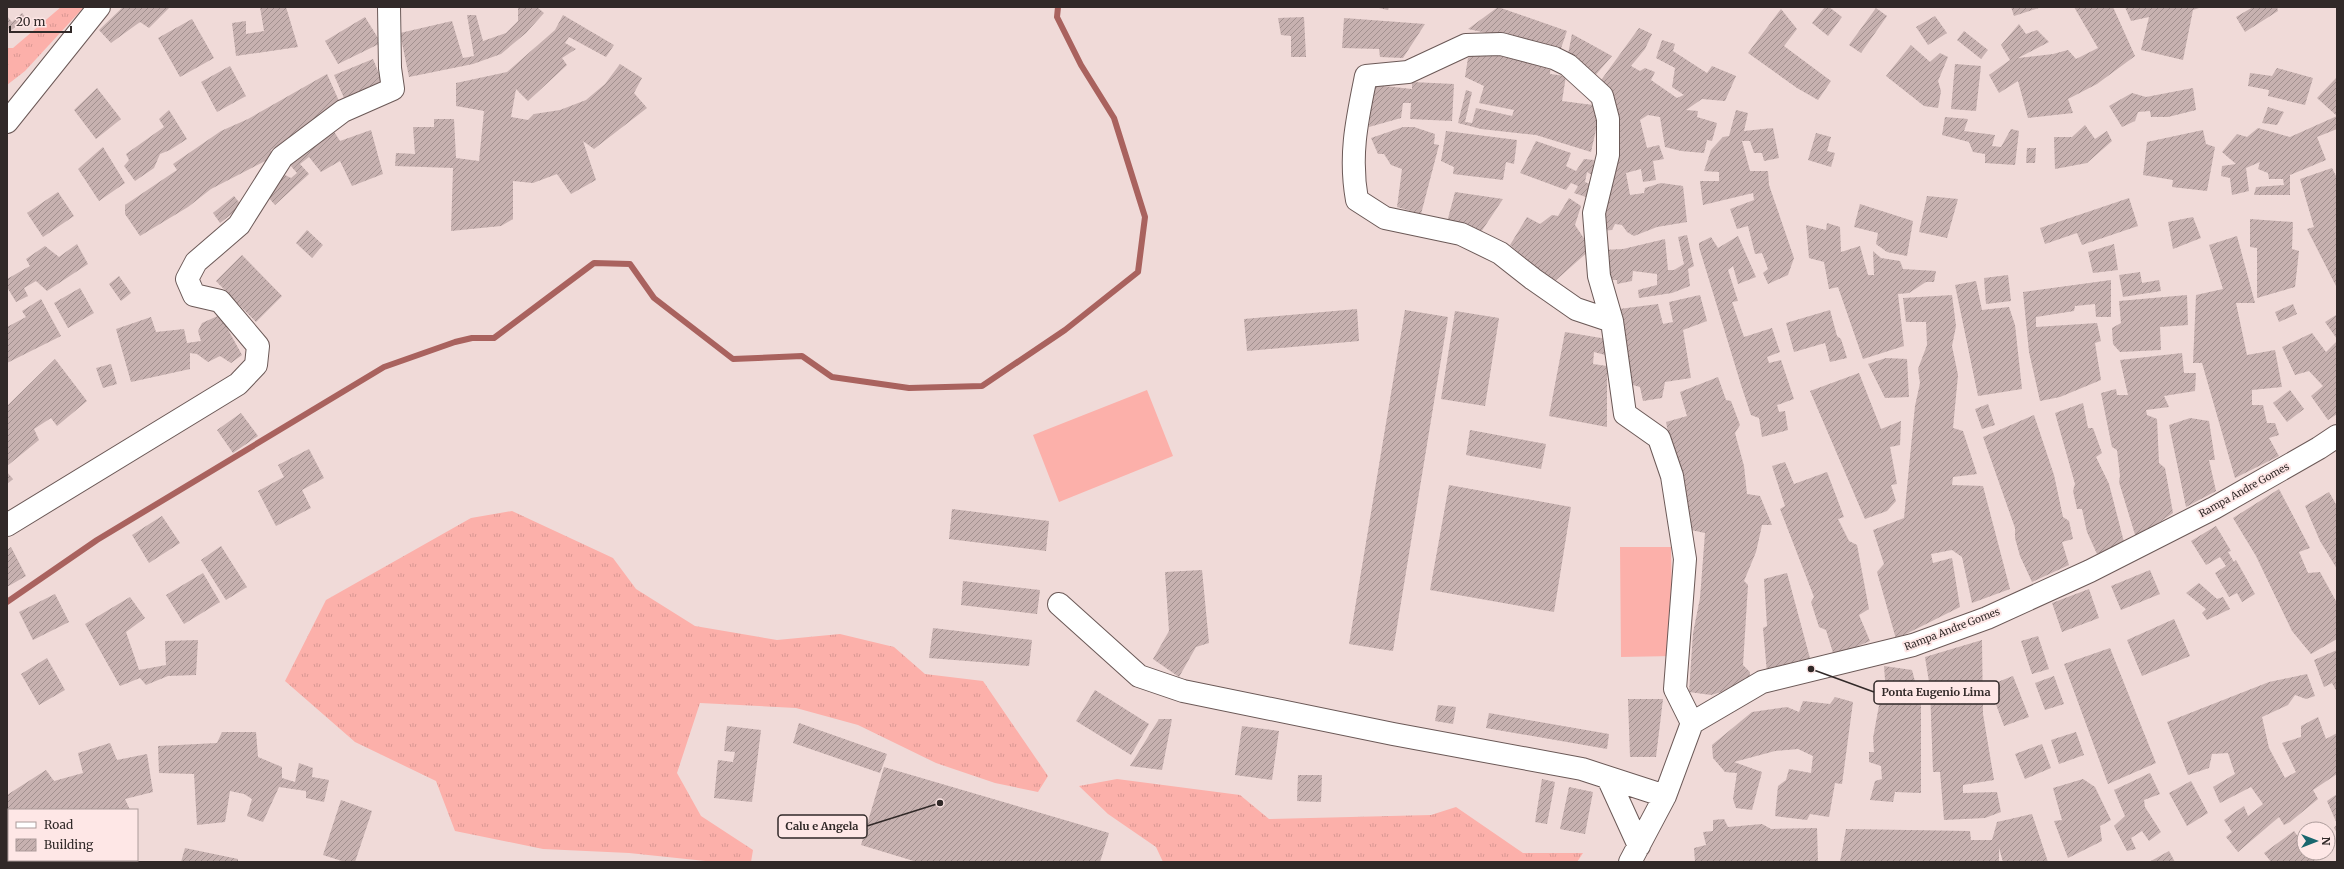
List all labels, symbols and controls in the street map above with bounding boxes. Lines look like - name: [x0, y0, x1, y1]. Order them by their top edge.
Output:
- scale bar: [10, 8, 71, 34]
- text: 20 m: [16, 14, 45, 29]
- street label: Rampa Andre Gomes: [2197, 460, 2291, 520]
- street label: Rampa Andre Gomes: [1902, 605, 2002, 653]
- callout: Ponta Eugenio Lima: [1874, 681, 1999, 704]
- text: Ponta Eugenio Lima: [1881, 685, 1991, 699]
- legend: [8, 809, 138, 861]
- callout: Calu e Angela: [778, 815, 867, 838]
- text: Road: [44, 817, 73, 832]
- text: Calu e Angela: [786, 819, 858, 833]
- north arrow: [2296, 821, 2336, 861]
- text: Building: [44, 837, 94, 852]
- text: N: [2319, 837, 2333, 846]

